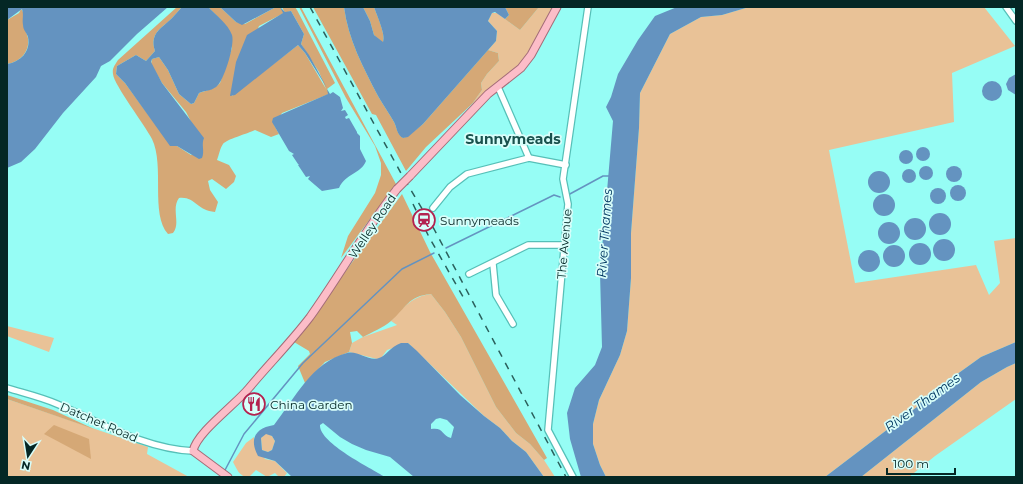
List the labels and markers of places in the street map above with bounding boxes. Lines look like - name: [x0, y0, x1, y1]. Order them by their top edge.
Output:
- station icon: Sunnymeads: [411, 207, 437, 233]
- place label: Sunnymeads: [440, 213, 519, 228]
- restaurant icon: China Garden: [241, 391, 267, 417]
- place label: China Garden: [270, 397, 353, 412]

